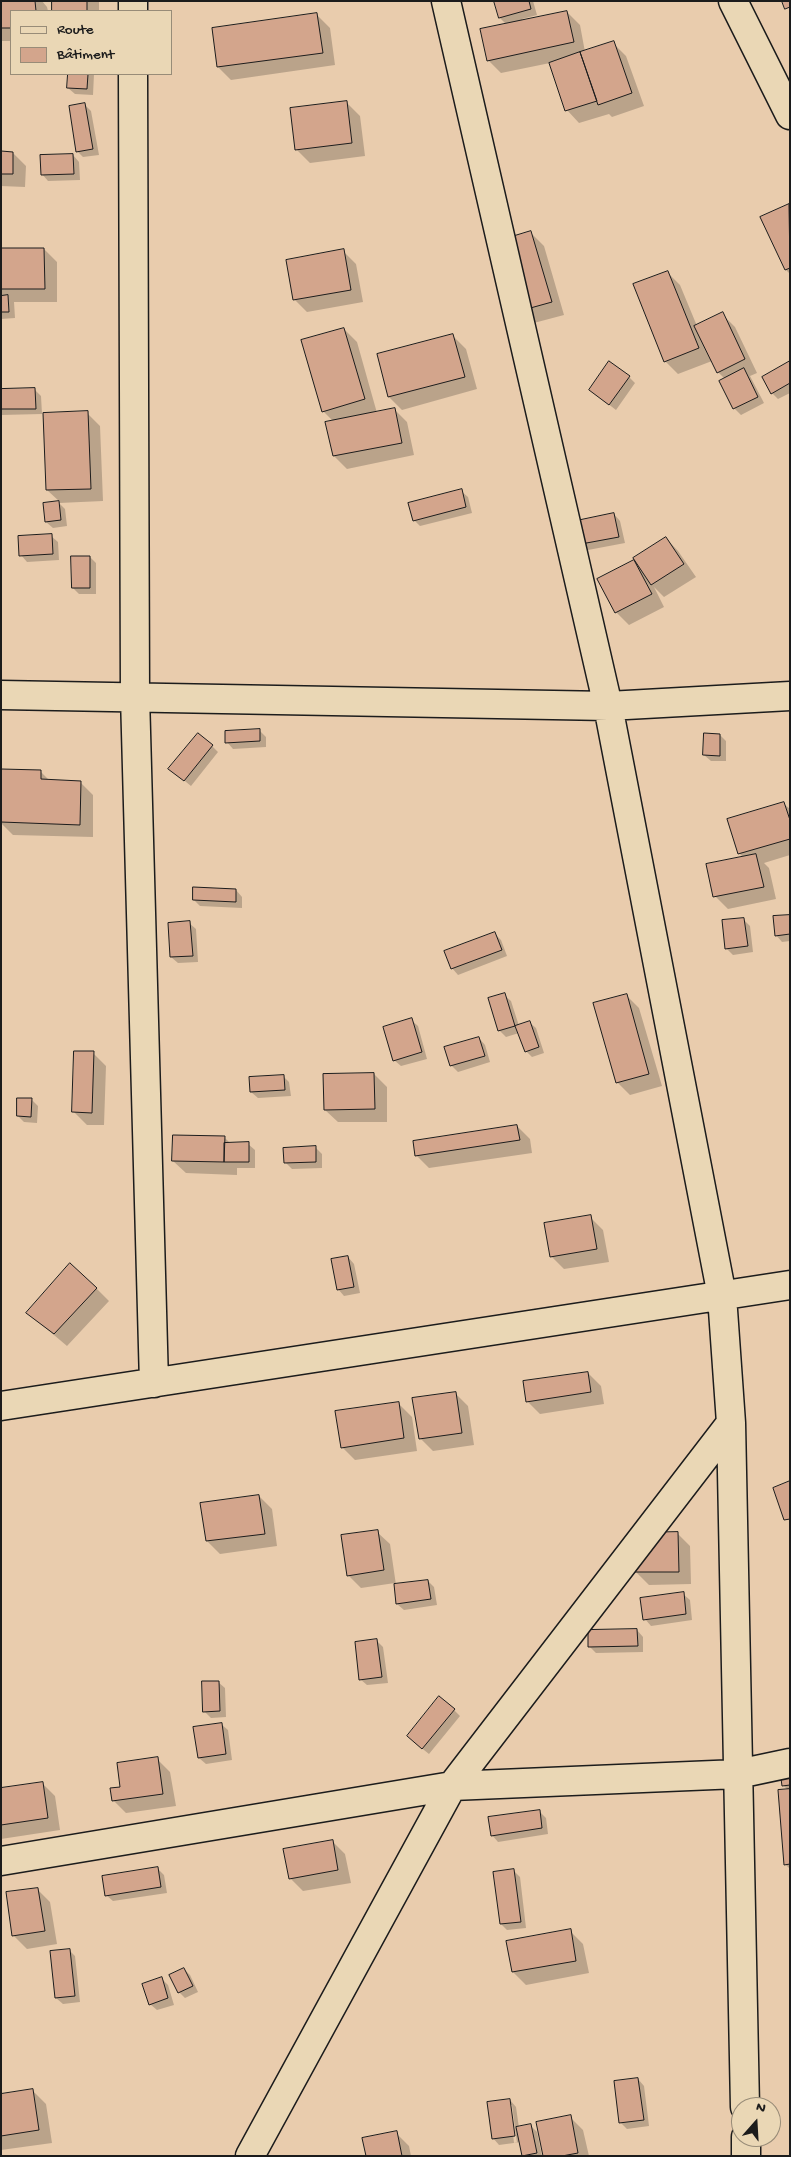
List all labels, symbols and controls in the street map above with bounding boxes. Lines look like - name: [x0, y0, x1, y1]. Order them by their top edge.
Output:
- legend: [10, 10, 172, 75]
- text: Route: [57, 21, 94, 39]
- text: Bâtiment: [57, 46, 114, 64]
- north arrow: [731, 2097, 781, 2147]
- text: N: [754, 2099, 768, 2118]

